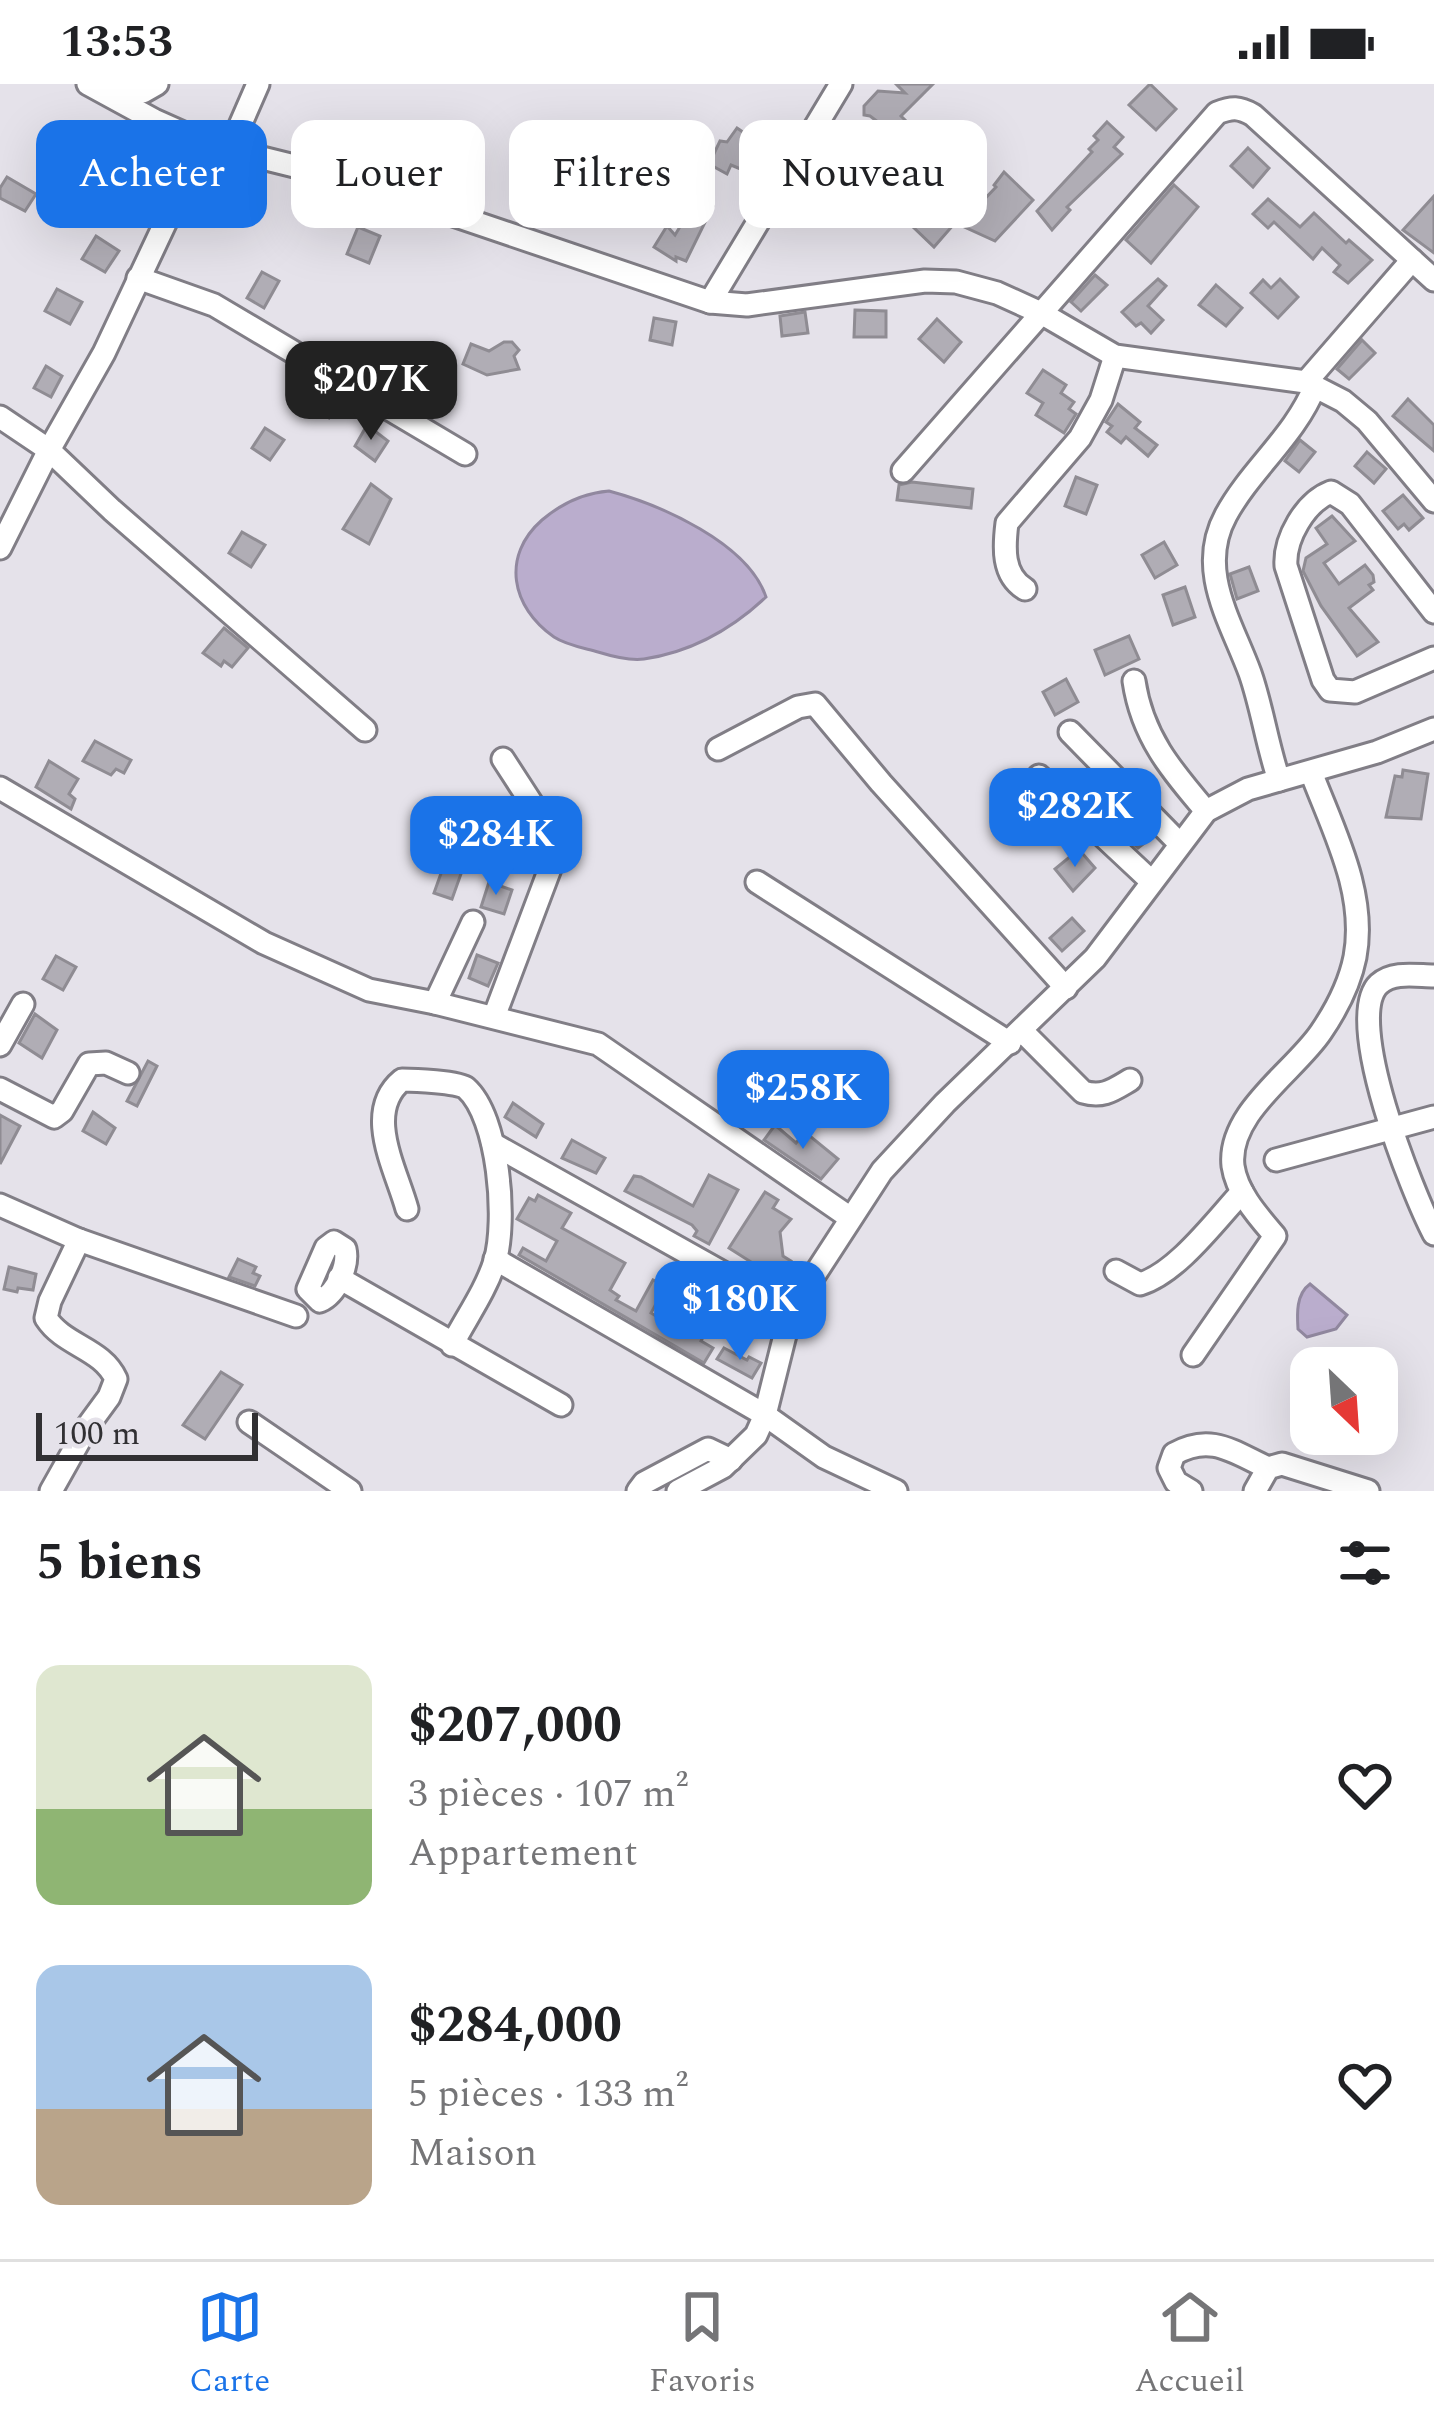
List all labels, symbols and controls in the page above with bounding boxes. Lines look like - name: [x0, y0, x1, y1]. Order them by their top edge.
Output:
- text: 13:53: [60, 8, 173, 77]
- chip: Acheter: [36, 120, 267, 228]
- chip: Louer: [291, 120, 485, 228]
- chip: Filtres: [509, 120, 715, 228]
- chip: Nouveau: [739, 120, 987, 228]
- pin: $207K: [287, 341, 455, 443]
- text: $207K: [312, 350, 430, 409]
- pin: $282K: [991, 768, 1159, 870]
- text: $282K: [1016, 777, 1134, 836]
- pin: $284K: [412, 796, 580, 898]
- text: $284K: [437, 805, 555, 864]
- pin: $258K: [719, 1050, 887, 1152]
- text: $258K: [744, 1059, 862, 1118]
- pin: $180K: [656, 1261, 824, 1363]
- text: $180K: [681, 1270, 799, 1329]
- north arrow: [1290, 1347, 1398, 1455]
- map controls: [1290, 1347, 1398, 1455]
- scale bar: [36, 1407, 258, 1460]
- text: 100 m: [54, 1409, 140, 1459]
- text: 5 biens: [36, 1524, 203, 1602]
- icon: filters: [1332, 1530, 1398, 1596]
- text: $207,000: [408, 1687, 622, 1765]
- icon: home: [132, 1713, 276, 1857]
- icon: heart: [1332, 1752, 1398, 1818]
- text: 3 pièces · 107 m²: [408, 1765, 688, 1824]
- text: Appartement: [408, 1824, 638, 1883]
- text: $284,000: [408, 1987, 622, 2065]
- icon: home: [132, 2013, 276, 2157]
- icon: heart: [1332, 2052, 1398, 2118]
- text: 5 pièces · 133 m²: [408, 2065, 688, 2124]
- text: Maison: [408, 2124, 537, 2183]
- tab: Carte: [189, 2284, 270, 2406]
- tab: Favoris: [649, 2284, 756, 2406]
- tab: Accueil: [1134, 2284, 1245, 2406]

